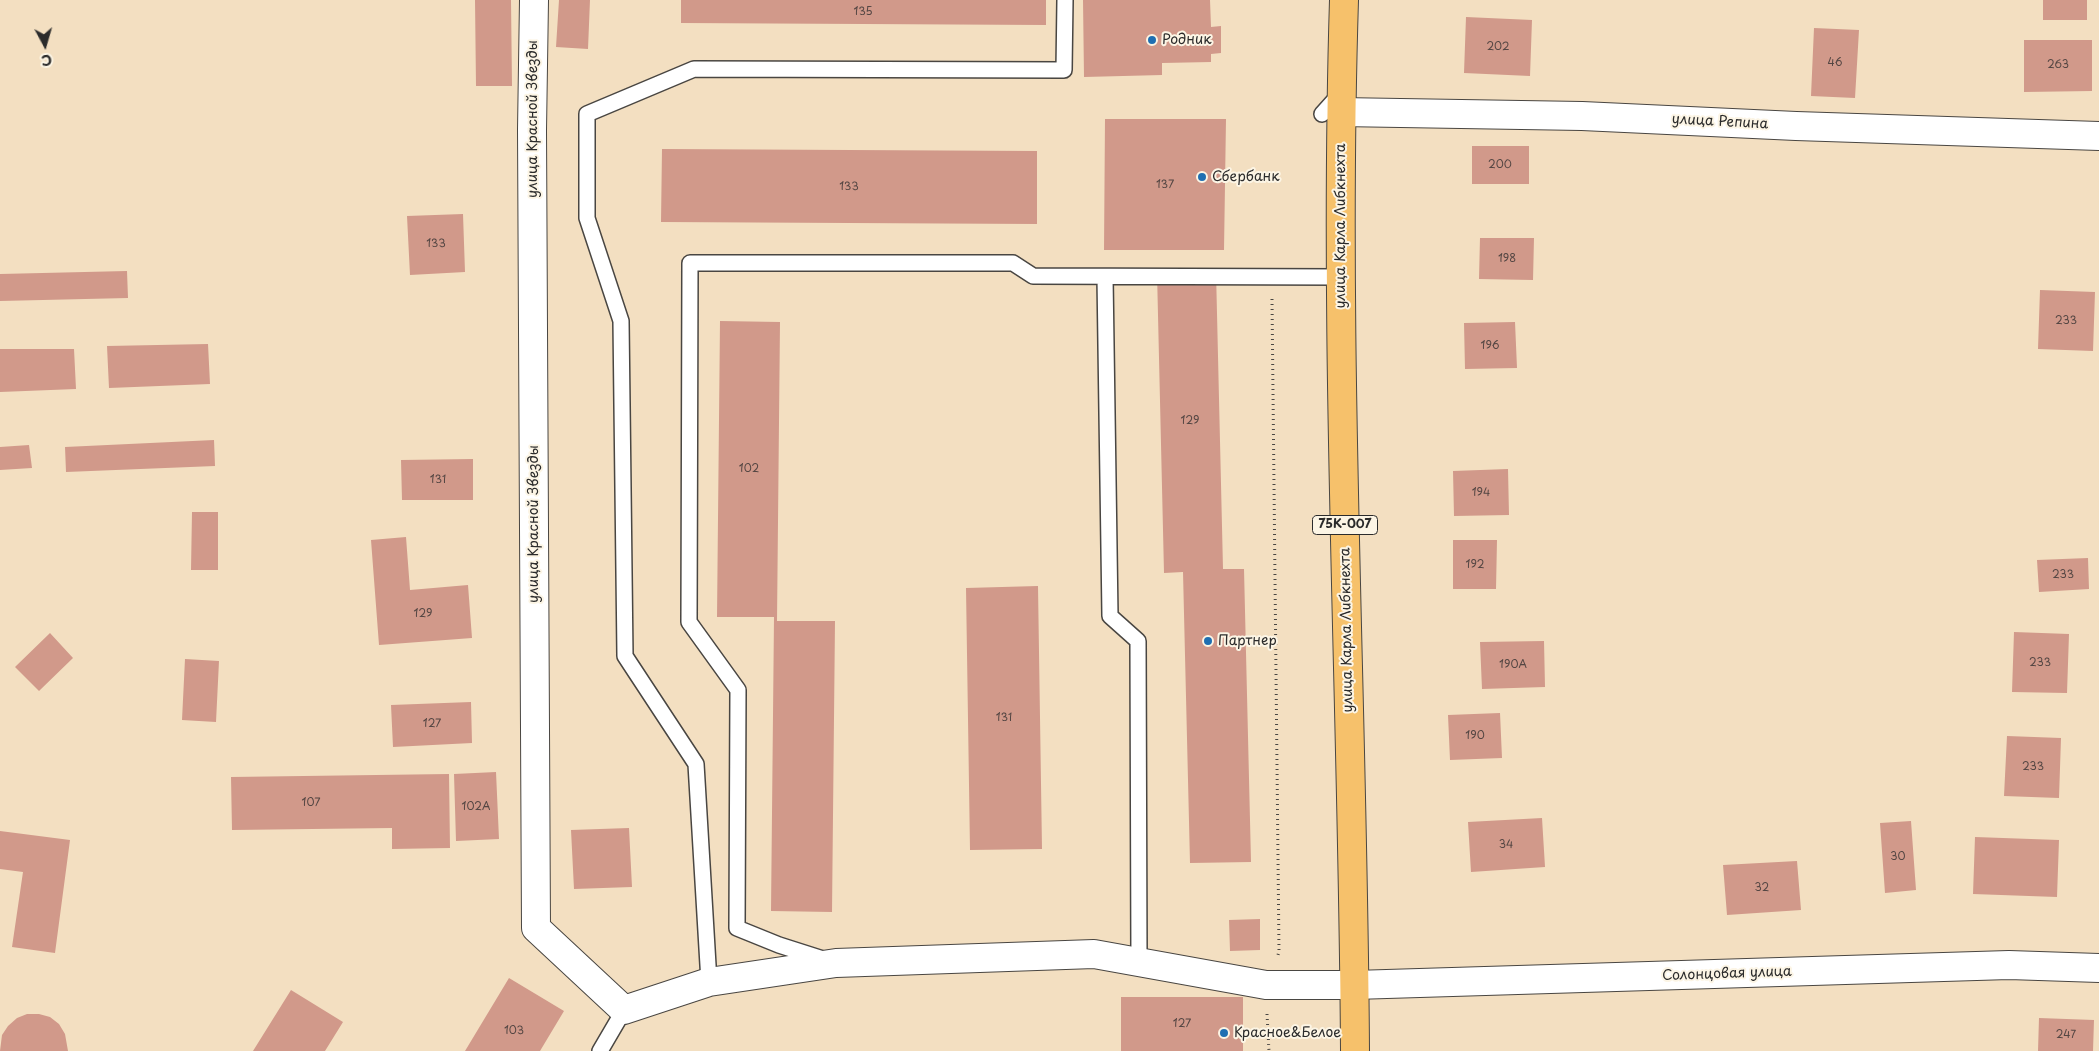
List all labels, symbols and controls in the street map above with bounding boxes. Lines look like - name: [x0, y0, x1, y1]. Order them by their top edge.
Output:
- house number: 135: [853, 5, 873, 19]
- north arrow: [20, 20, 70, 70]
- place label: Родник: [1162, 32, 1212, 48]
- marker: Родник: [1146, 34, 1158, 46]
- street label: улица Красной Звезды: [525, 40, 541, 198]
- house number: 202: [1486, 40, 1510, 54]
- text: С: [40, 49, 53, 71]
- house number: 46: [1828, 56, 1842, 70]
- house number: 263: [2047, 58, 2069, 72]
- street label: улица Репина: [1671, 111, 1769, 133]
- street label: улица Карла Либкнехта: [1333, 143, 1349, 309]
- house number: 200: [1488, 158, 1512, 172]
- place label: Сбербанк: [1212, 169, 1280, 185]
- marker: Сбербанк: [1196, 171, 1208, 183]
- house number: 137: [1156, 178, 1174, 192]
- house number: 133: [839, 180, 859, 194]
- house number: 133: [426, 237, 446, 251]
- house number: 198: [1498, 252, 1516, 266]
- house number: 233: [2055, 314, 2077, 328]
- house number: 196: [1481, 339, 1499, 353]
- house number: 129: [1181, 414, 1199, 428]
- street label: улица Красной Звезды: [526, 445, 542, 603]
- house number: 102: [739, 462, 759, 476]
- house number: 131: [430, 473, 446, 487]
- house number: 194: [1472, 486, 1490, 500]
- road number: 75К-007: [1312, 516, 1378, 534]
- street label: улица Карла Либкнехта: [1337, 547, 1357, 713]
- house number: 192: [1466, 558, 1484, 572]
- house number: 233: [2052, 568, 2074, 582]
- house number: 129: [414, 607, 432, 621]
- place label: Партнер: [1218, 633, 1277, 649]
- marker: Партнер: [1202, 635, 1214, 647]
- house number: 233: [2029, 656, 2051, 670]
- house number: 190А: [1499, 658, 1527, 672]
- house number: 131: [996, 711, 1012, 725]
- house number: 127: [423, 717, 441, 731]
- house number: 190: [1465, 729, 1485, 743]
- house number: 233: [2022, 760, 2044, 774]
- house number: 107: [302, 796, 320, 810]
- house number: 102А: [462, 800, 490, 814]
- house number: 34: [1499, 838, 1513, 852]
- house number: 30: [1890, 850, 1906, 864]
- house number: 32: [1755, 881, 1769, 895]
- street label: Солонцовая улица: [1662, 963, 1792, 985]
- house number: 127: [1173, 1017, 1191, 1031]
- house number: 103: [504, 1024, 524, 1038]
- place label: Красное&Белое: [1234, 1025, 1341, 1041]
- marker: Красное&Белое: [1218, 1027, 1230, 1039]
- house number: 247: [2056, 1028, 2076, 1042]

